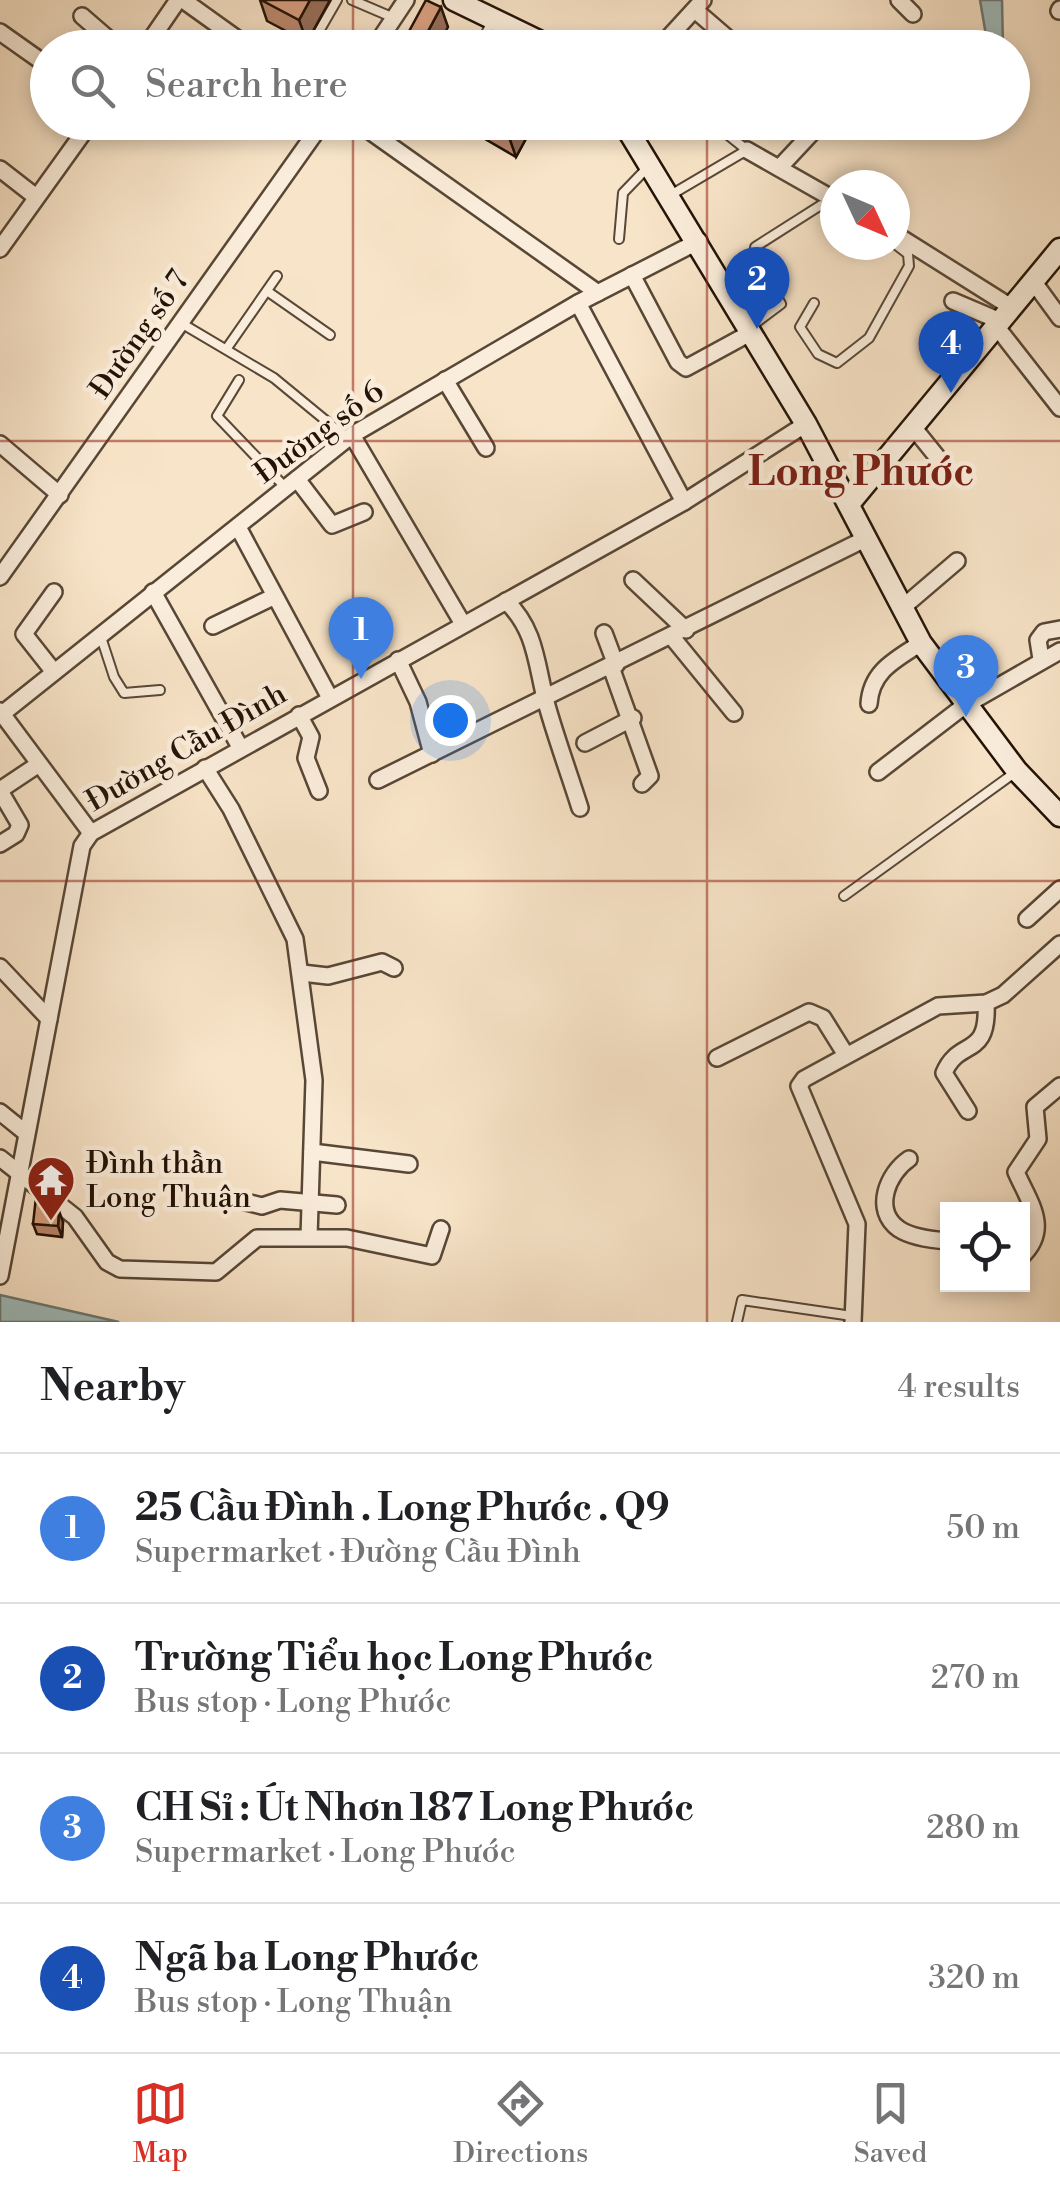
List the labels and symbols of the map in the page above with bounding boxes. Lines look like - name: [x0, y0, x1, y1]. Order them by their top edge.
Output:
- north arrow: [820, 170, 910, 260]
- pin: 2: [724, 246, 790, 329]
- street label: Đường số 7: [82, 263, 198, 406]
- pin: 4: [918, 310, 984, 393]
- street label: Đường số 6: [247, 373, 392, 493]
- district label: Long Phước: [748, 448, 974, 498]
- pin: 1: [328, 596, 394, 679]
- pin: 3: [934, 634, 998, 717]
- street label: Đường Cầu Đình: [80, 675, 293, 821]
- your location: [425, 695, 476, 746]
- place label: Đình thần Long Thuận: [86, 1145, 251, 1217]
- temple icon: Đình thần Long Thuận: [25, 1154, 77, 1222]

